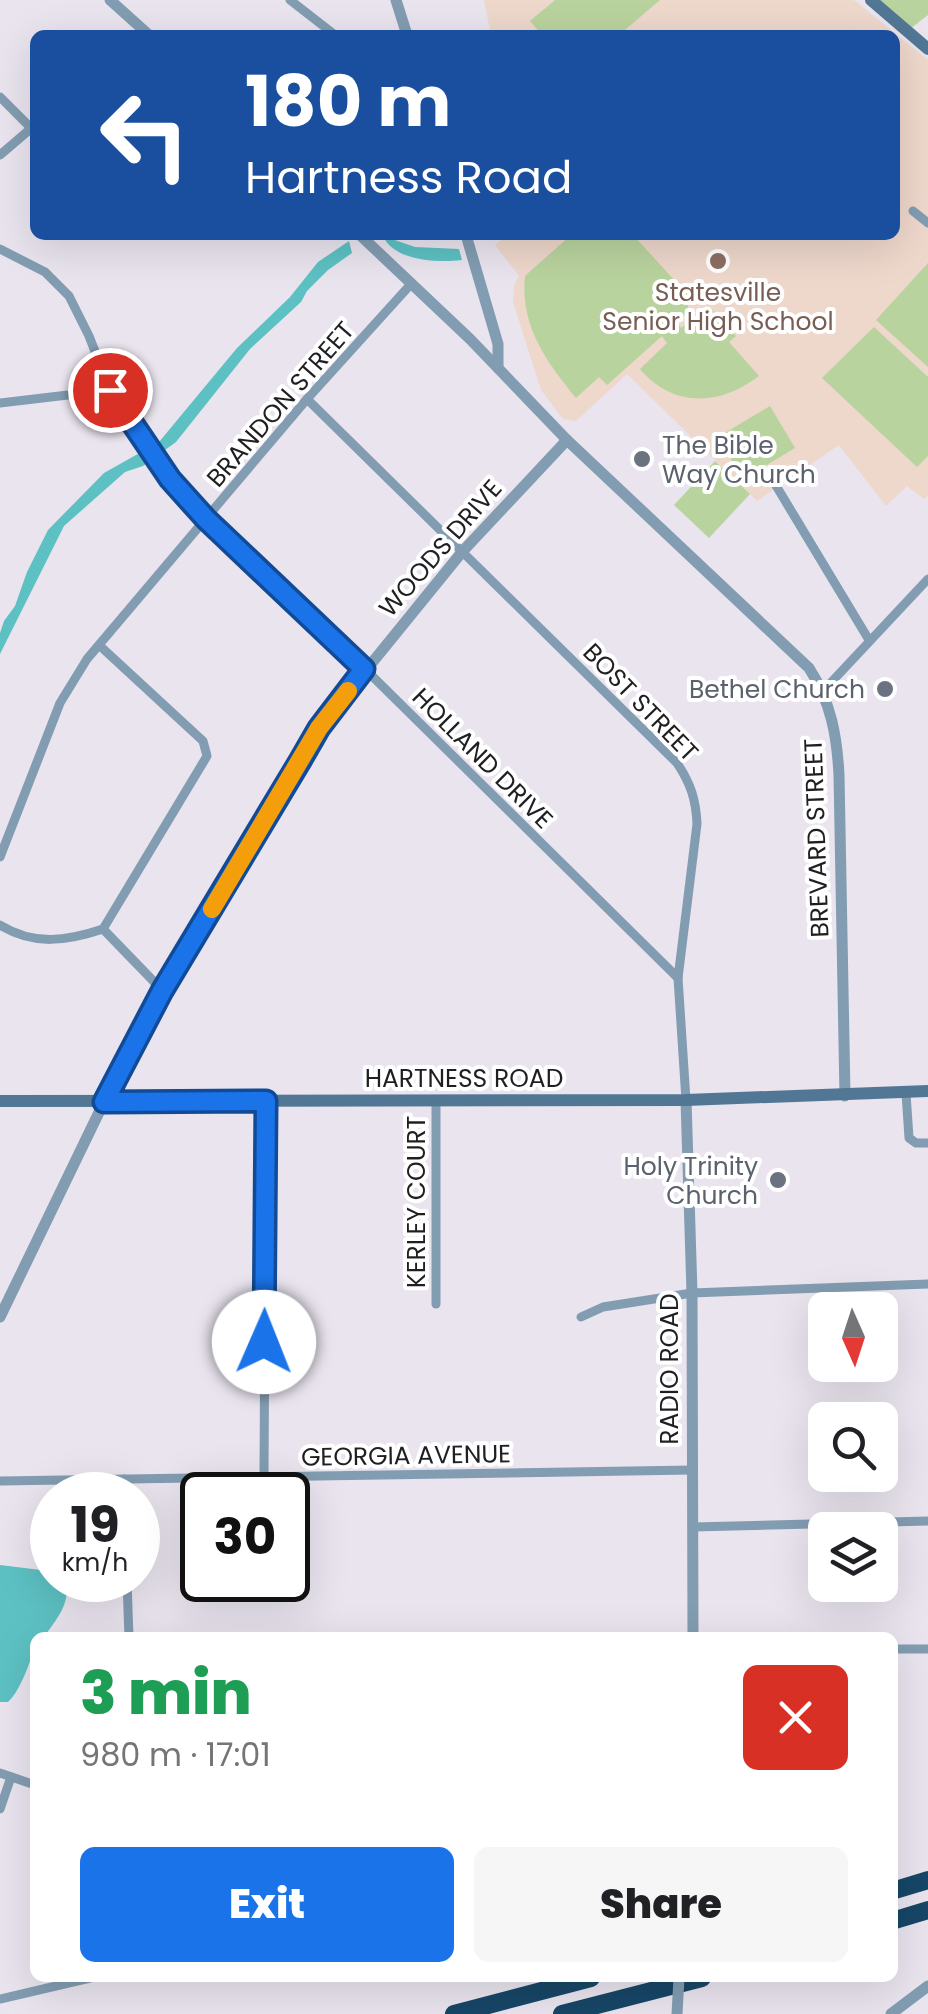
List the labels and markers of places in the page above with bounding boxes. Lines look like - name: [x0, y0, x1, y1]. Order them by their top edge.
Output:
- marker: Statesville Senior High School: [707, 250, 729, 272]
- place label: Statesville Senior High School: [602, 275, 834, 339]
- pin: [68, 348, 153, 433]
- place label: The Bible Way Church: [662, 428, 816, 492]
- marker: The Bible Way Church: [631, 448, 653, 470]
- place label: Bethel Church: [689, 672, 865, 707]
- marker: Bethel Church: [874, 678, 896, 700]
- place label: Holy Trinity Church: [623, 1149, 758, 1213]
- marker: Holy Trinity Church: [767, 1169, 789, 1191]

